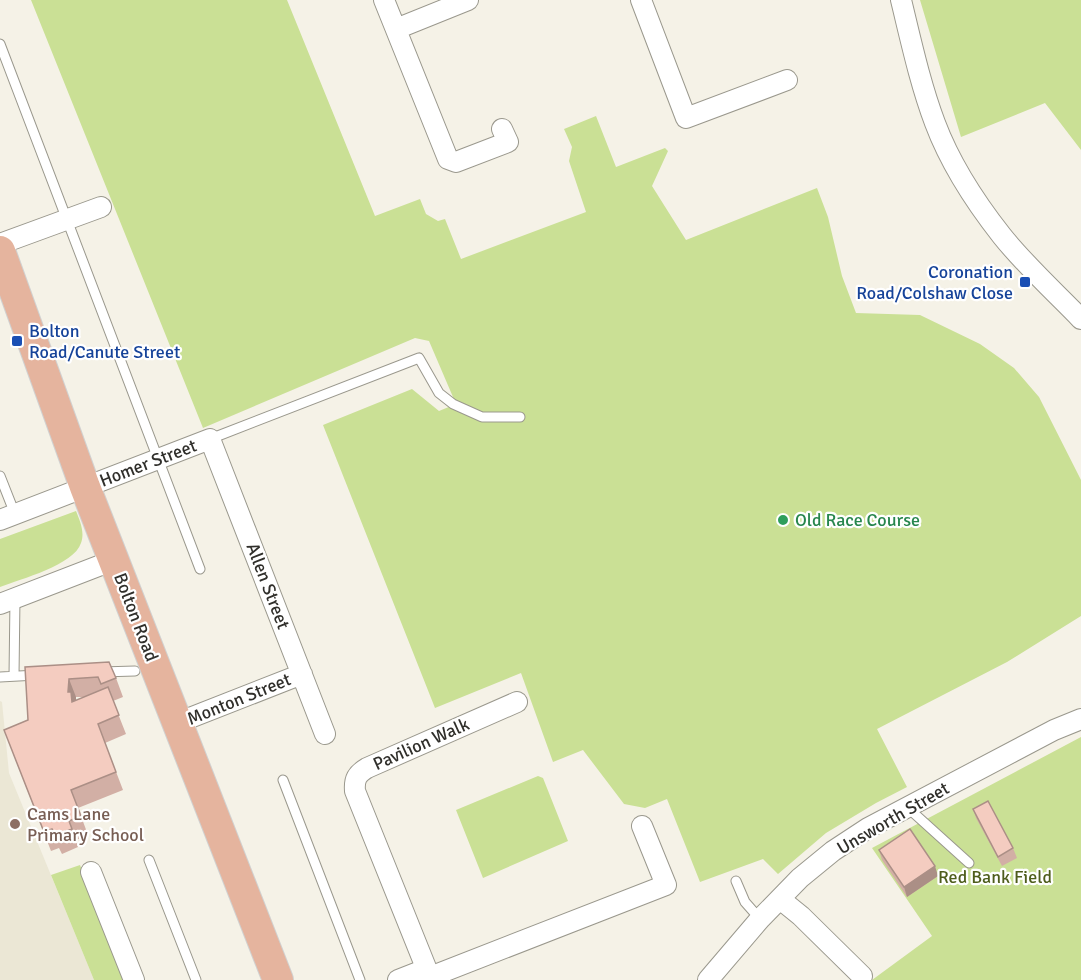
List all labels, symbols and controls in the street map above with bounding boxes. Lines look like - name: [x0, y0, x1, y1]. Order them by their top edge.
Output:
- place label: Coronation Road/Colshaw Close: [856, 261, 1013, 304]
- marker: Coronation Road/Colshaw Close: [1018, 275, 1032, 289]
- place label: Bolton Road/Canute Street: [29, 320, 180, 363]
- marker: Bolton Road/Canute Street: [10, 334, 24, 348]
- street label: Homer Street: [96, 434, 200, 492]
- place label: Old Race Course: [795, 509, 920, 531]
- marker: Old Race Course: [776, 513, 790, 527]
- street label: Allen Street: [241, 540, 295, 632]
- street label: Bolton Road: [109, 570, 163, 664]
- street label: Monton Street: [184, 668, 294, 730]
- street label: Pavilion Walk: [370, 713, 472, 775]
- street label: Unsworth Street: [833, 777, 953, 859]
- place label: Cams Lane Primary School: [27, 803, 144, 846]
- marker: Cams Lane Primary School: [8, 817, 22, 831]
- park label: Red Bank Field: [938, 866, 1052, 888]

